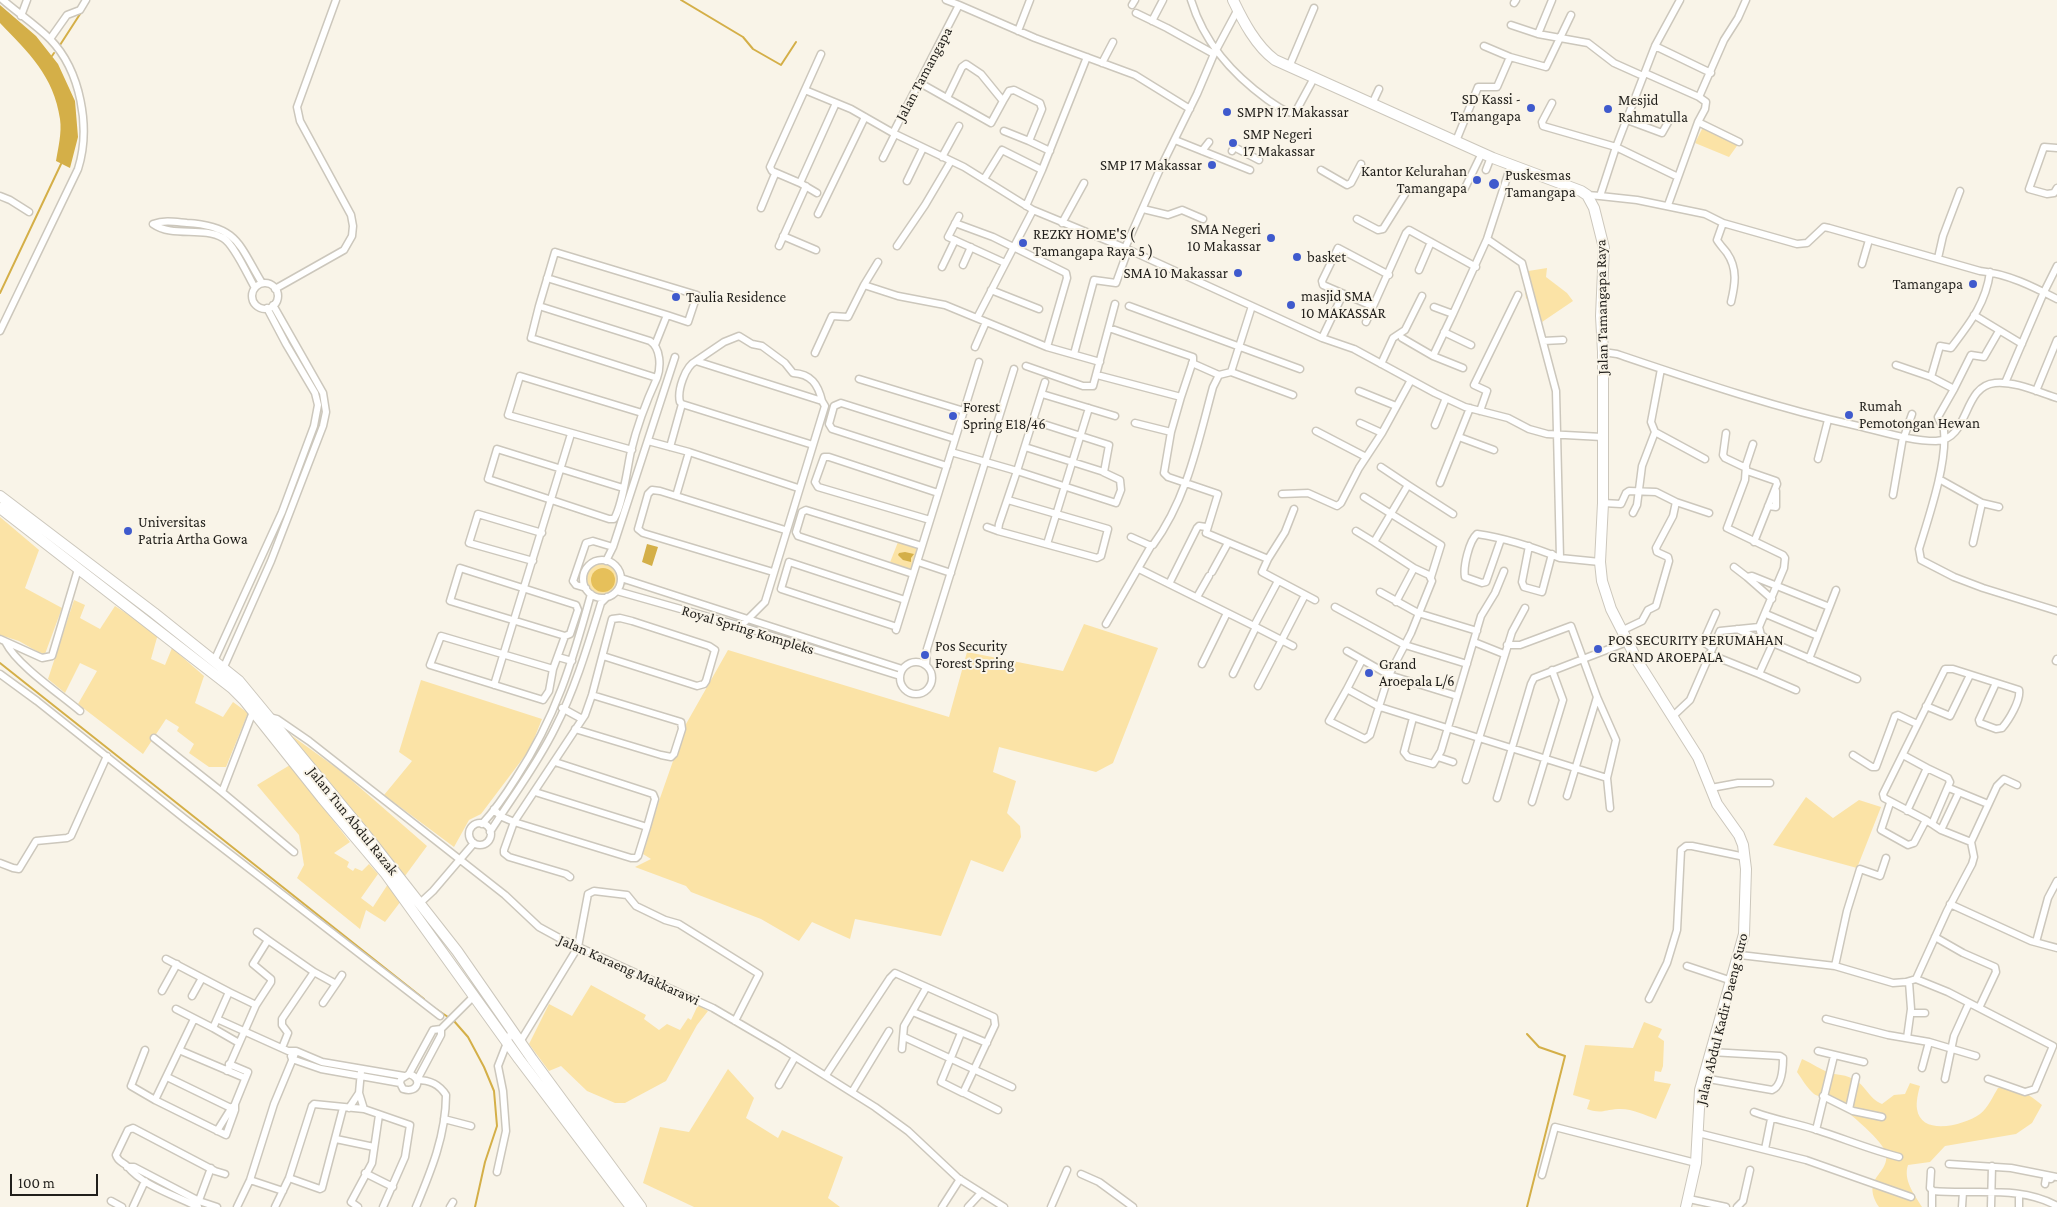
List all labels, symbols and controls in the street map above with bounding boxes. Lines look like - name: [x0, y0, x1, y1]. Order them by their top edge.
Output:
- street label: Jalan Tamangapa: [892, 24, 956, 124]
- place label: SD Kassi - Tamangapa: [1450, 90, 1521, 125]
- place label: Mesjid Rahmatulla: [1618, 91, 1688, 126]
- marker: SD Kassi - Tamangapa: [1525, 102, 1537, 114]
- place label: SMPN 17 Makassar: [1237, 103, 1349, 121]
- marker: Mesjid Rahmatulla: [1602, 103, 1614, 115]
- marker: SMPN 17 Makassar: [1221, 106, 1233, 118]
- place label: SMP Negeri 17 Makassar: [1243, 125, 1315, 160]
- marker: SMP Negeri 17 Makassar: [1227, 137, 1239, 149]
- place label: SMP 17 Makassar: [1100, 156, 1202, 174]
- marker: SMP 17 Makassar: [1206, 159, 1218, 171]
- place label: Kantor Kelurahan Tamangapa: [1361, 162, 1467, 197]
- place label: Puskesmas Tamangapa: [1505, 166, 1576, 201]
- marker: Kantor Kelurahan Tamangapa: [1471, 174, 1483, 186]
- marker: Puskesmas Tamangapa: [1487, 177, 1501, 191]
- place label: SMA Negeri 10 Makassar: [1187, 220, 1261, 255]
- place label: REZKY HOME'S ( Tamangapa Raya 5 ): [1033, 225, 1153, 260]
- marker: SMA Negeri 10 Makassar: [1265, 232, 1277, 244]
- marker: REZKY HOME'S ( Tamangapa Raya 5 ): [1017, 237, 1029, 249]
- street label: Jalan Tamangapa Raya: [1592, 239, 1612, 375]
- place label: basket: [1307, 248, 1346, 266]
- marker: basket: [1291, 251, 1303, 263]
- place label: SMA 10 Makassar: [1123, 264, 1228, 282]
- marker: SMA 10 Makassar: [1232, 267, 1244, 279]
- place label: Tamangapa: [1892, 275, 1963, 293]
- marker: Tamangapa: [1967, 278, 1979, 290]
- place label: masjid SMA 10 MAKASSAR: [1301, 287, 1386, 322]
- place label: Taulia Residence: [686, 288, 786, 306]
- marker: Taulia Residence: [670, 291, 682, 303]
- marker: masjid SMA 10 MAKASSAR: [1285, 299, 1297, 311]
- place label: Rumah Pemotongan Hewan: [1859, 397, 1980, 432]
- place label: Forest Spring E18/46: [963, 398, 1046, 433]
- marker: Rumah Pemotongan Hewan: [1843, 409, 1855, 421]
- marker: Forest Spring E18/46: [947, 410, 959, 422]
- place label: Universitas Patria Artha Gowa: [138, 513, 248, 548]
- marker: Universitas Patria Artha Gowa: [122, 525, 134, 537]
- street label: Royal Spring Kompleks: [680, 601, 816, 659]
- place label: POS SECURITY PERUMAHAN GRAND AROEPALA: [1608, 631, 1784, 666]
- place label: Pos Security Forest Spring: [935, 637, 1014, 672]
- marker: POS SECURITY PERUMAHAN GRAND AROEPALA: [1592, 643, 1604, 655]
- marker: Pos Security Forest Spring: [919, 649, 931, 661]
- place label: Grand Aroepala L/6: [1379, 655, 1455, 690]
- marker: Grand Aroepala L/6: [1363, 667, 1375, 679]
- street label: Jalan Tun Abdul Razak: [304, 763, 402, 879]
- street label: Jalan Karaeng Makkarawi: [556, 931, 702, 1009]
- street label: Jalan Abdul Kadir Daeng Suro: [1692, 931, 1752, 1107]
- scale bar: [12, 1164, 100, 1196]
- text: 100 m: [18, 1175, 55, 1191]

